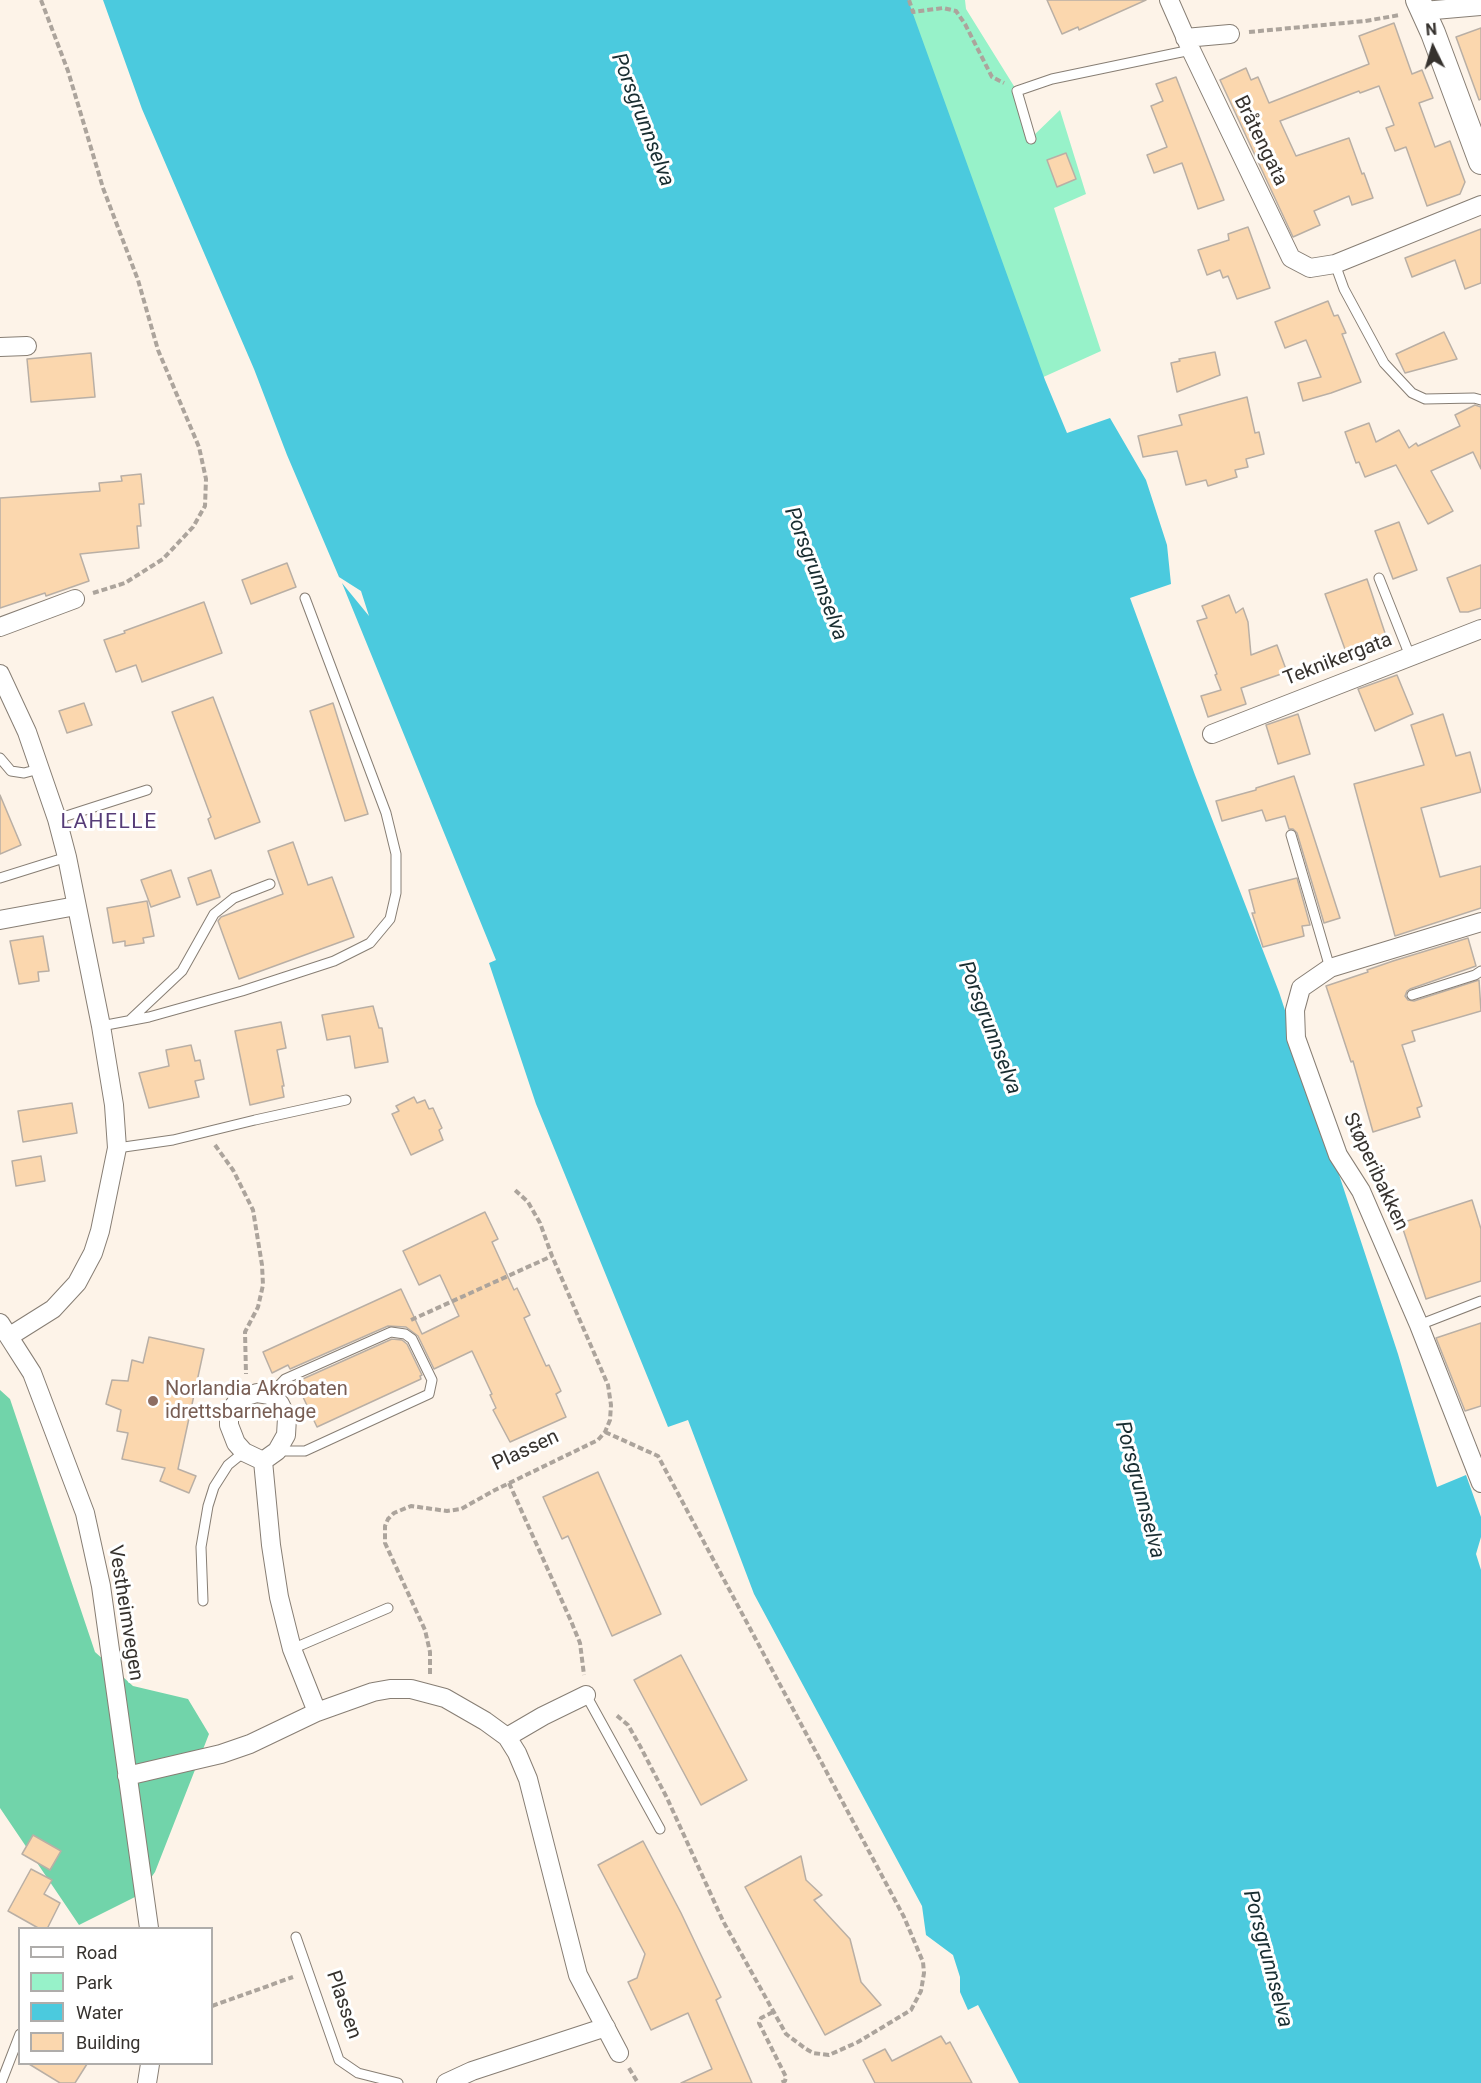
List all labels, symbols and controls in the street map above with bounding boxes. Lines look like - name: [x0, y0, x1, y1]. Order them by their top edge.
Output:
- north arrow: [1403, 18, 1463, 78]
- text: N: [1425, 20, 1438, 40]
- water label: Porsgrunnselva: [605, 50, 679, 190]
- street label: Bråtengata: [1228, 92, 1292, 190]
- water label: Porsgrunnselva: [778, 504, 852, 644]
- street label: Teknikergata: [1280, 628, 1396, 692]
- district label: LAHELLE: [60, 810, 158, 836]
- water label: Porsgrunnselva: [952, 958, 1026, 1098]
- street label: Støperibakken: [1337, 1109, 1413, 1235]
- place label: Norlandia Akrobaten idrettsbarnehage: [165, 1378, 348, 1425]
- marker: Norlandia Akrobaten idrettsbarnehage: [146, 1394, 160, 1408]
- water label: Porsgrunnselva: [1109, 1419, 1169, 1561]
- street label: Plassen: [489, 1425, 563, 1477]
- street label: Vestheimvegen: [102, 1544, 148, 1682]
- water label: Porsgrunnselva: [1237, 1888, 1297, 2030]
- legend: [18, 1927, 213, 2065]
- text: Road: [76, 1942, 117, 1963]
- street label: Plassen: [320, 1968, 366, 2042]
- text: Park: [76, 1972, 112, 1993]
- text: Water: [76, 2002, 123, 2023]
- text: Building: [76, 2032, 140, 2053]

